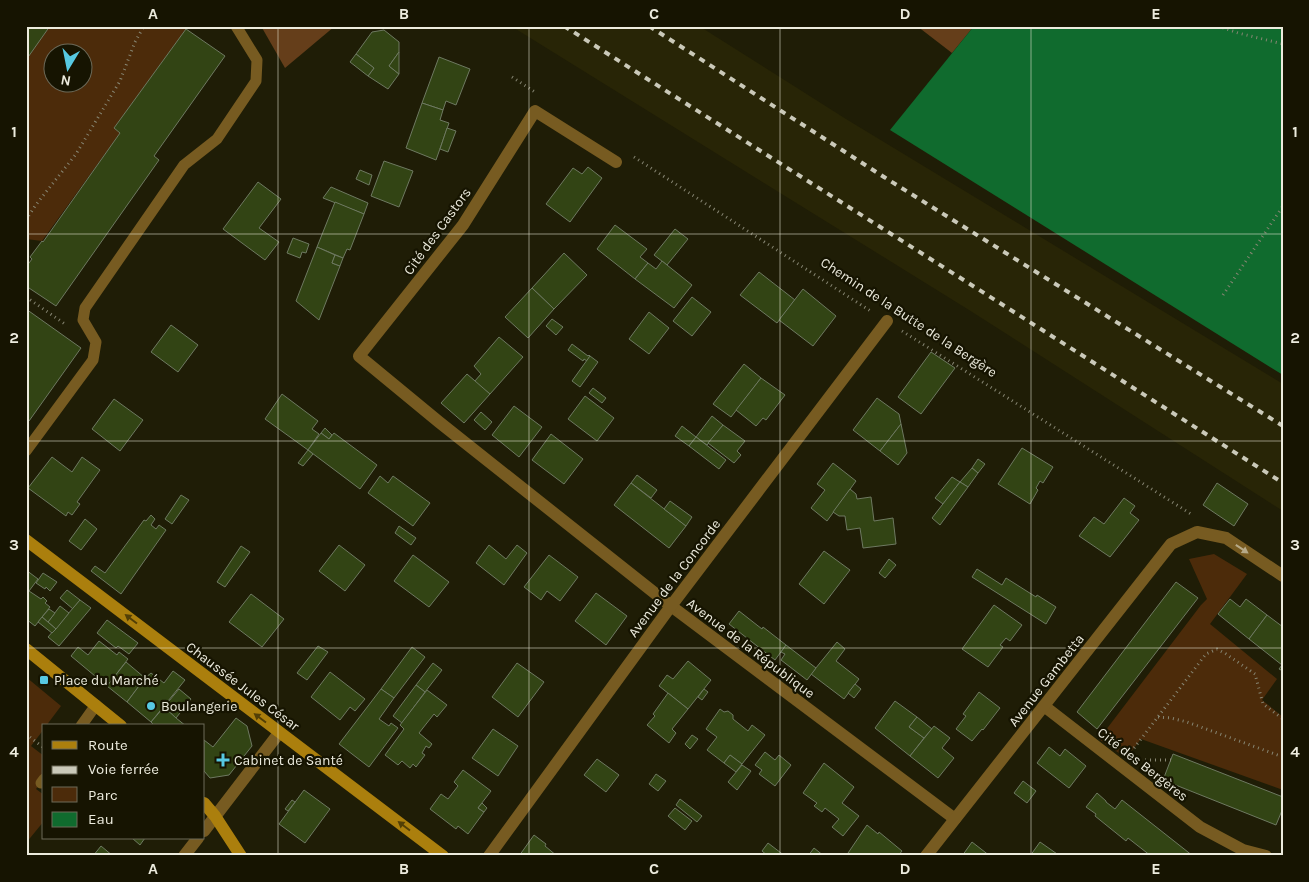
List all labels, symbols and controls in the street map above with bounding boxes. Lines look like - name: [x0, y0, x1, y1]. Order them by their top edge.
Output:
- text: A: [148, 4, 158, 23]
- text: B: [399, 4, 409, 23]
- text: C: [649, 4, 659, 23]
- text: D: [900, 4, 911, 23]
- text: E: [1151, 4, 1161, 23]
- north arrow: [42, 42, 92, 92]
- text: N: [59, 71, 72, 90]
- text: 1: [11, 122, 17, 141]
- text: 1: [1292, 122, 1298, 141]
- street label: Cité des Castors: [400, 184, 475, 278]
- street label: Chemin de la Butte de la Bergère: [817, 254, 1000, 381]
- text: 2: [9, 328, 19, 347]
- text: 2: [1290, 328, 1300, 347]
- street label: Avenue de la Concorde: [625, 516, 724, 641]
- text: 3: [9, 535, 19, 554]
- text: 3: [1290, 535, 1300, 554]
- one-way arrow: [1235, 544, 1248, 553]
- street label: Avenue de la République: [683, 595, 818, 702]
- one-way arrow: [125, 614, 138, 625]
- street label: Avenue Gambetta: [1005, 631, 1088, 730]
- street label: Chaussée Jules César: [183, 638, 303, 735]
- place label: Place du Marché: [54, 672, 159, 689]
- marker: Place du Marché: [38, 674, 50, 686]
- place label: Boulangerie: [161, 698, 237, 715]
- marker: Boulangerie: [145, 700, 157, 712]
- one-way arrow: [253, 713, 267, 723]
- legend: [42, 724, 205, 840]
- street label: Cité des Bergères: [1094, 724, 1191, 805]
- text: Route: [88, 736, 128, 754]
- text: 4: [9, 742, 19, 761]
- text: 4: [1290, 742, 1300, 761]
- place label: Cabinet de Santé: [234, 752, 343, 769]
- marker: Cabinet de Santé: [216, 753, 230, 767]
- text: Voie ferrée: [88, 760, 159, 778]
- text: Parc: [88, 786, 118, 804]
- text: Eau: [88, 810, 114, 828]
- one-way arrow: [398, 821, 411, 832]
- text: A: [148, 859, 158, 878]
- text: B: [399, 859, 409, 878]
- text: C: [649, 859, 659, 878]
- text: D: [900, 859, 911, 878]
- text: E: [1151, 859, 1161, 878]

